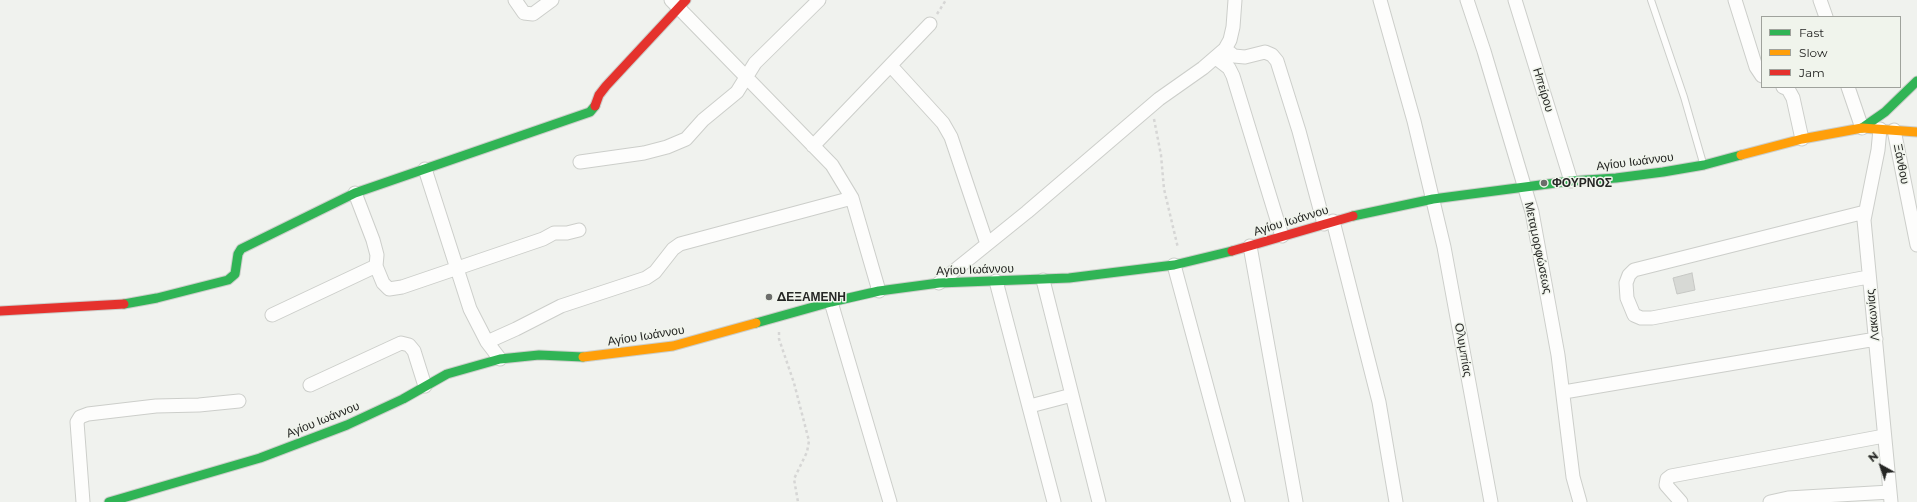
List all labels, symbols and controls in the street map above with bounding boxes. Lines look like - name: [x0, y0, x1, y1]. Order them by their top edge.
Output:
- legend: [1761, 16, 1901, 88]
- text: Fast: [1799, 25, 1824, 40]
- text: Slow: [1799, 45, 1828, 60]
- text: Jam: [1799, 65, 1825, 80]
- street label: Ηπείρου: [1529, 66, 1557, 114]
- street label: Ξάνθου: [1890, 143, 1912, 185]
- street label: Αγίου Ιωάννου: [1596, 150, 1674, 174]
- place label: ΦΟΥΡΝΟΣ: [1552, 176, 1612, 190]
- marker: ΦΟΥΡΝΟΣ: [1539, 178, 1549, 188]
- street label: Μεταμορφώσεως: [1521, 201, 1555, 295]
- street label: Αγίου Ιωάννου: [1252, 203, 1330, 239]
- street label: Αγίου Ιωάννου: [936, 261, 1014, 279]
- street label: Λακωνίας: [1863, 288, 1883, 342]
- place label: ΔΕΞΑΜΕΝΗ: [777, 290, 846, 304]
- marker: ΔΕΞΑΜΕΝΗ: [764, 292, 774, 302]
- street label: Ολυμπίας: [1451, 322, 1475, 378]
- street label: Αγίου Ιωάννου: [606, 323, 686, 349]
- street label: Αγίου Ιωάννου: [284, 399, 362, 441]
- north arrow: [1861, 446, 1901, 486]
- text: N: [1865, 449, 1881, 465]

